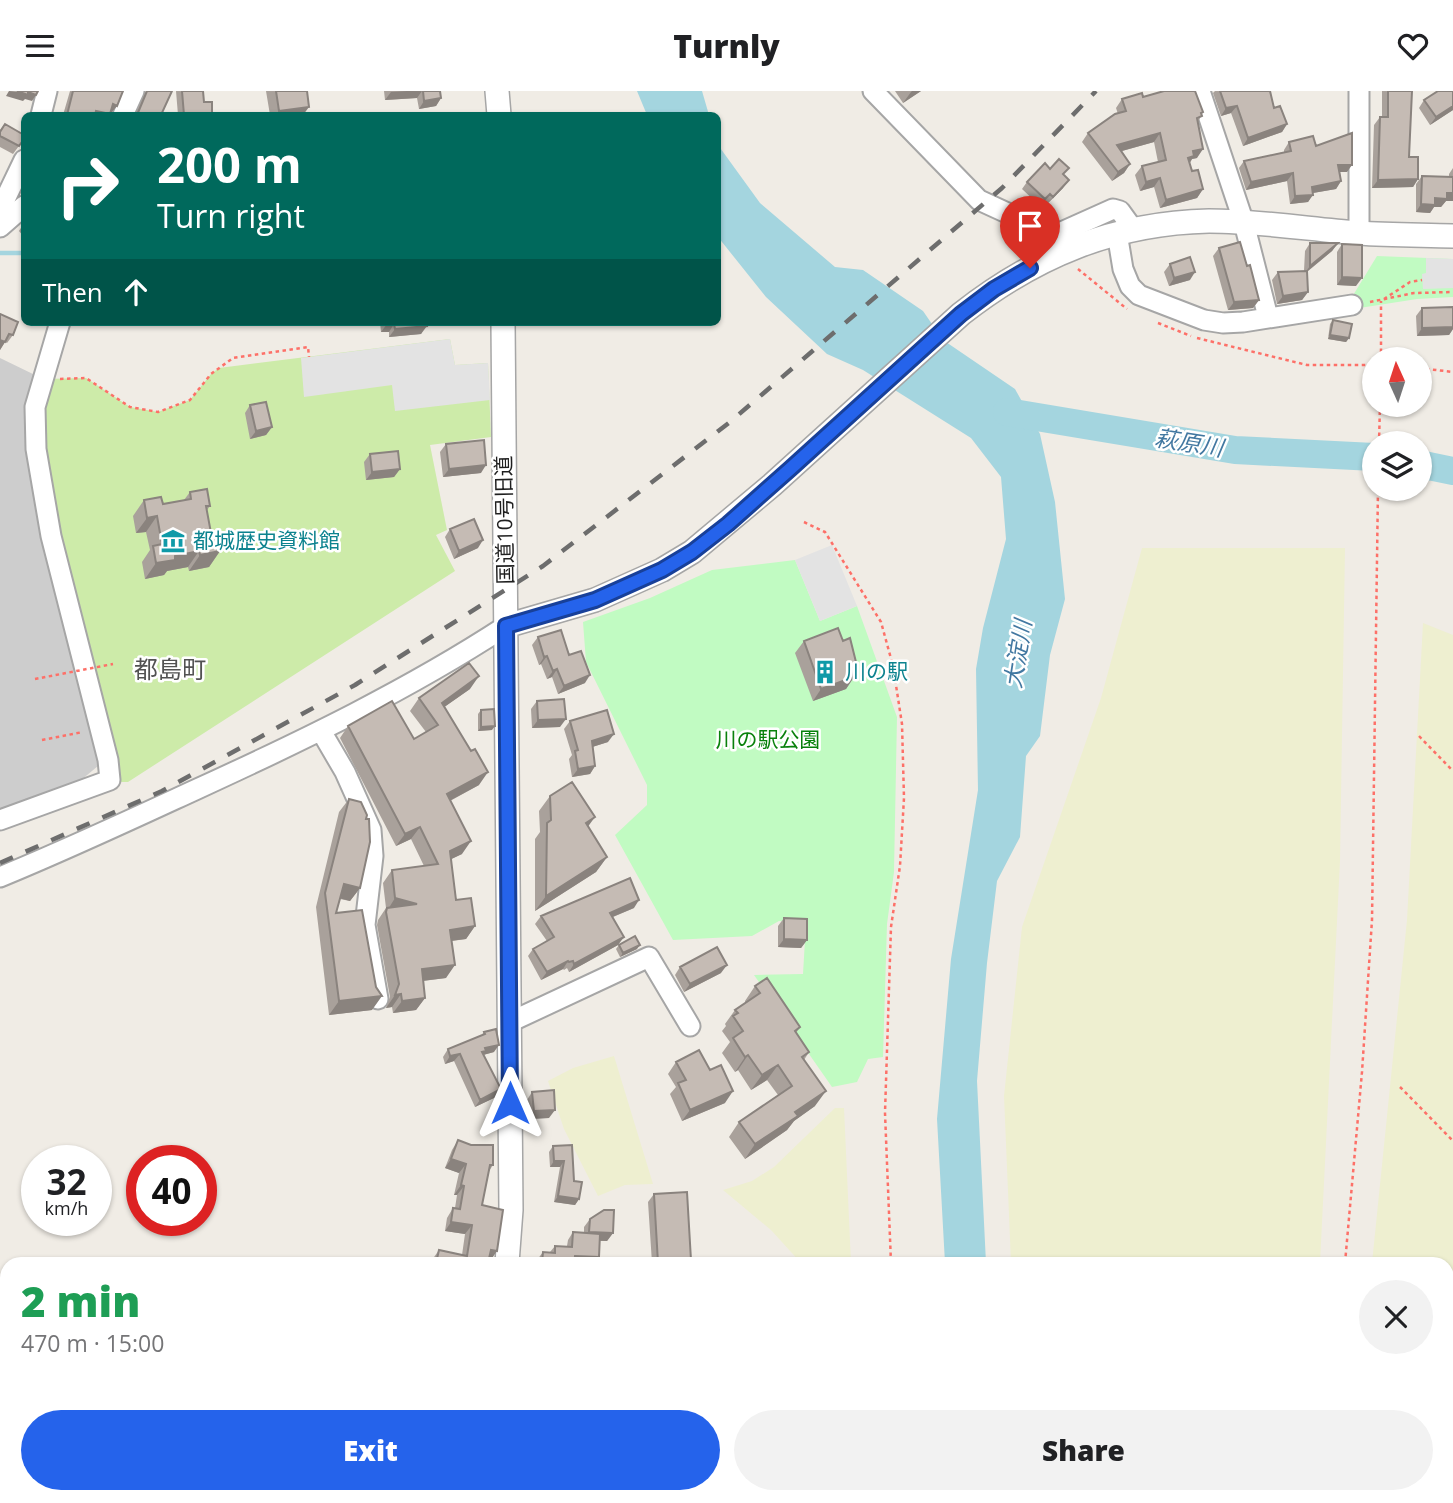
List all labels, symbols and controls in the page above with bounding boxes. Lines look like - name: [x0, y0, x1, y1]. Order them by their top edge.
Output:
- text: Turnly: [673, 24, 780, 67]
- icon: menu: [21, 27, 59, 65]
- icon: heart: [1394, 27, 1432, 65]
- text: 200 m: [157, 131, 302, 197]
- icon: right: [42, 140, 133, 231]
- text: Turn right: [157, 194, 305, 237]
- pin: [1000, 196, 1060, 268]
- icon: arrive: [1011, 207, 1049, 245]
- icon: ahead: [117, 273, 155, 311]
- text: Then: [42, 274, 103, 310]
- north arrow: [1362, 347, 1432, 417]
- map controls: [1362, 347, 1432, 501]
- water label: 萩原川: [1153, 421, 1229, 464]
- button: layers: [1362, 431, 1432, 501]
- street label: 国道10号旧道: [489, 455, 519, 585]
- place label: 都城歴史資料館: [193, 526, 340, 554]
- museum icon: 都城歴史資料館: [159, 527, 187, 555]
- water label: 大淀川: [996, 614, 1039, 690]
- district label: 都島町: [134, 652, 206, 685]
- place label: 川の駅: [845, 657, 908, 685]
- building icon: 川の駅: [811, 658, 839, 686]
- park label: 川の駅公園: [716, 725, 821, 753]
- position arrow: [473, 1066, 547, 1140]
- speed limit sign: 40: [126, 1145, 217, 1236]
- text: 32: [46, 1158, 87, 1205]
- text: km/h: [45, 1196, 88, 1220]
- text: 2 min: [21, 1272, 140, 1329]
- button: close: [1359, 1280, 1433, 1354]
- text: 470 m · 15:00: [21, 1327, 164, 1359]
- button: Exit: [21, 1410, 720, 1490]
- button: Share: [734, 1410, 1433, 1490]

